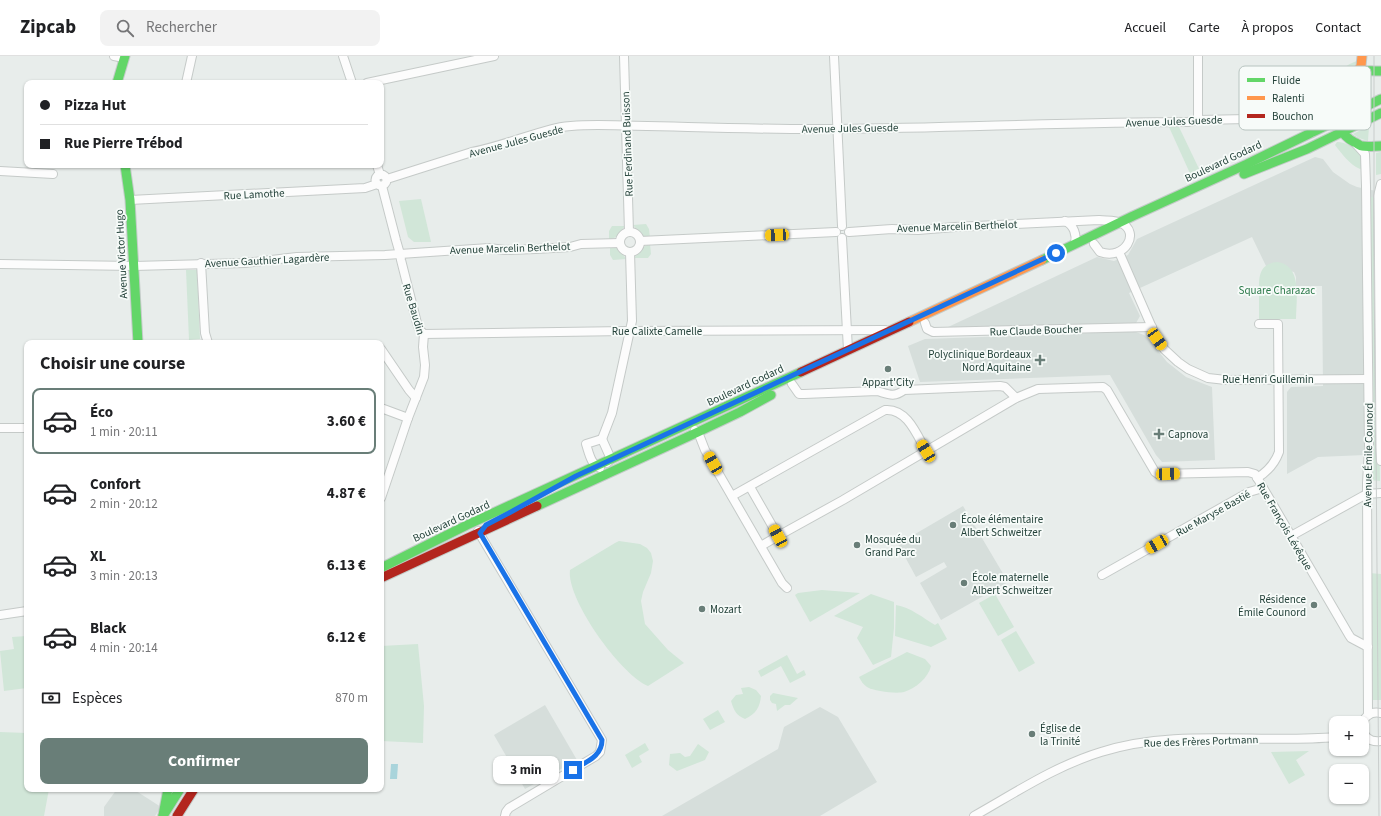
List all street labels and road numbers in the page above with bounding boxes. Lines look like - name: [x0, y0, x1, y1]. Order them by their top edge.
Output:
- street label: Rue Ferdinand Buisson: [618, 91, 637, 197]
- street label: Avenue Jules Guesde: [1125, 112, 1223, 131]
- street label: Avenue Jules Guesde: [801, 120, 899, 137]
- street label: Avenue Jules Guesde: [467, 122, 565, 161]
- street label: Boulevard Godard: [1182, 137, 1264, 186]
- street label: Rue Lamothe: [223, 185, 285, 204]
- street label: Avenue Victor Hugo: [112, 209, 131, 299]
- street label: Avenue Marcelin Berthelot: [897, 217, 1018, 236]
- street label: Avenue Marcelin Berthelot: [450, 239, 571, 258]
- street label: Avenue Gauthier Lagardère: [204, 250, 330, 271]
- street label: Rue Baudin: [399, 282, 428, 337]
- street label: Rue Claude Boucher: [989, 321, 1083, 340]
- street label: Rue Calixte Camelle: [612, 324, 703, 339]
- street label: Boulevard Godard: [704, 361, 786, 410]
- street label: Rue Henri Guillemin: [1222, 372, 1314, 387]
- street label: Avenue Émile Counord: [1360, 403, 1377, 507]
- street label: Rue François Lévêque: [1253, 479, 1316, 573]
- street label: Rue Maryse Bastié: [1173, 486, 1254, 540]
- street label: Boulevard Godard: [410, 497, 492, 546]
- street label: Rue des Frères Portmann: [1143, 732, 1259, 751]

